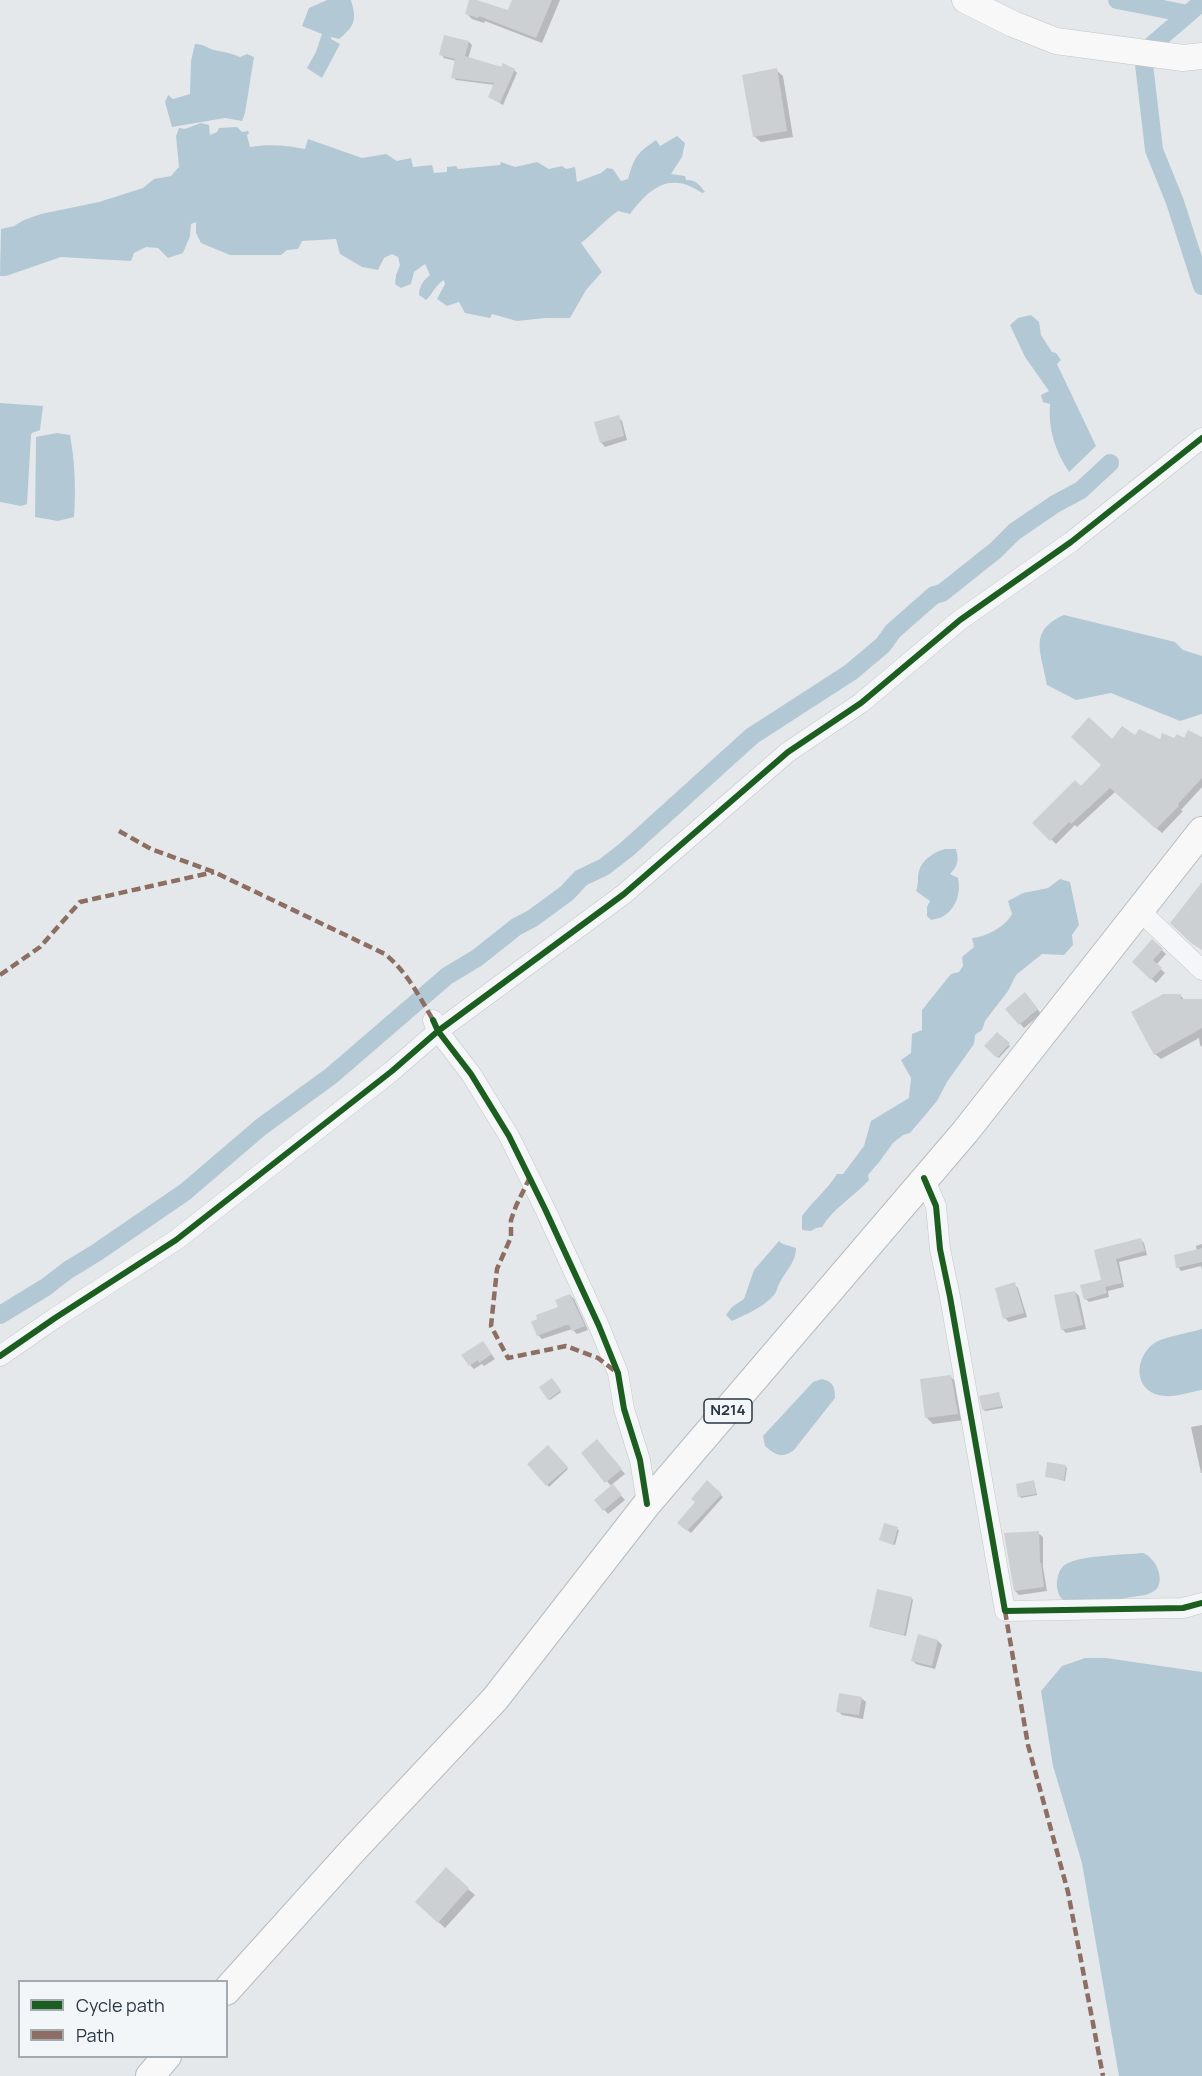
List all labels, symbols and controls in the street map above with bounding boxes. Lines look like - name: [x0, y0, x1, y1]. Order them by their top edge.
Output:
- road number: N214: [704, 1399, 752, 1423]
- legend: [18, 1980, 228, 2058]
- text: Cycle path: [76, 1993, 165, 2017]
- text: Path: [76, 2023, 114, 2047]

